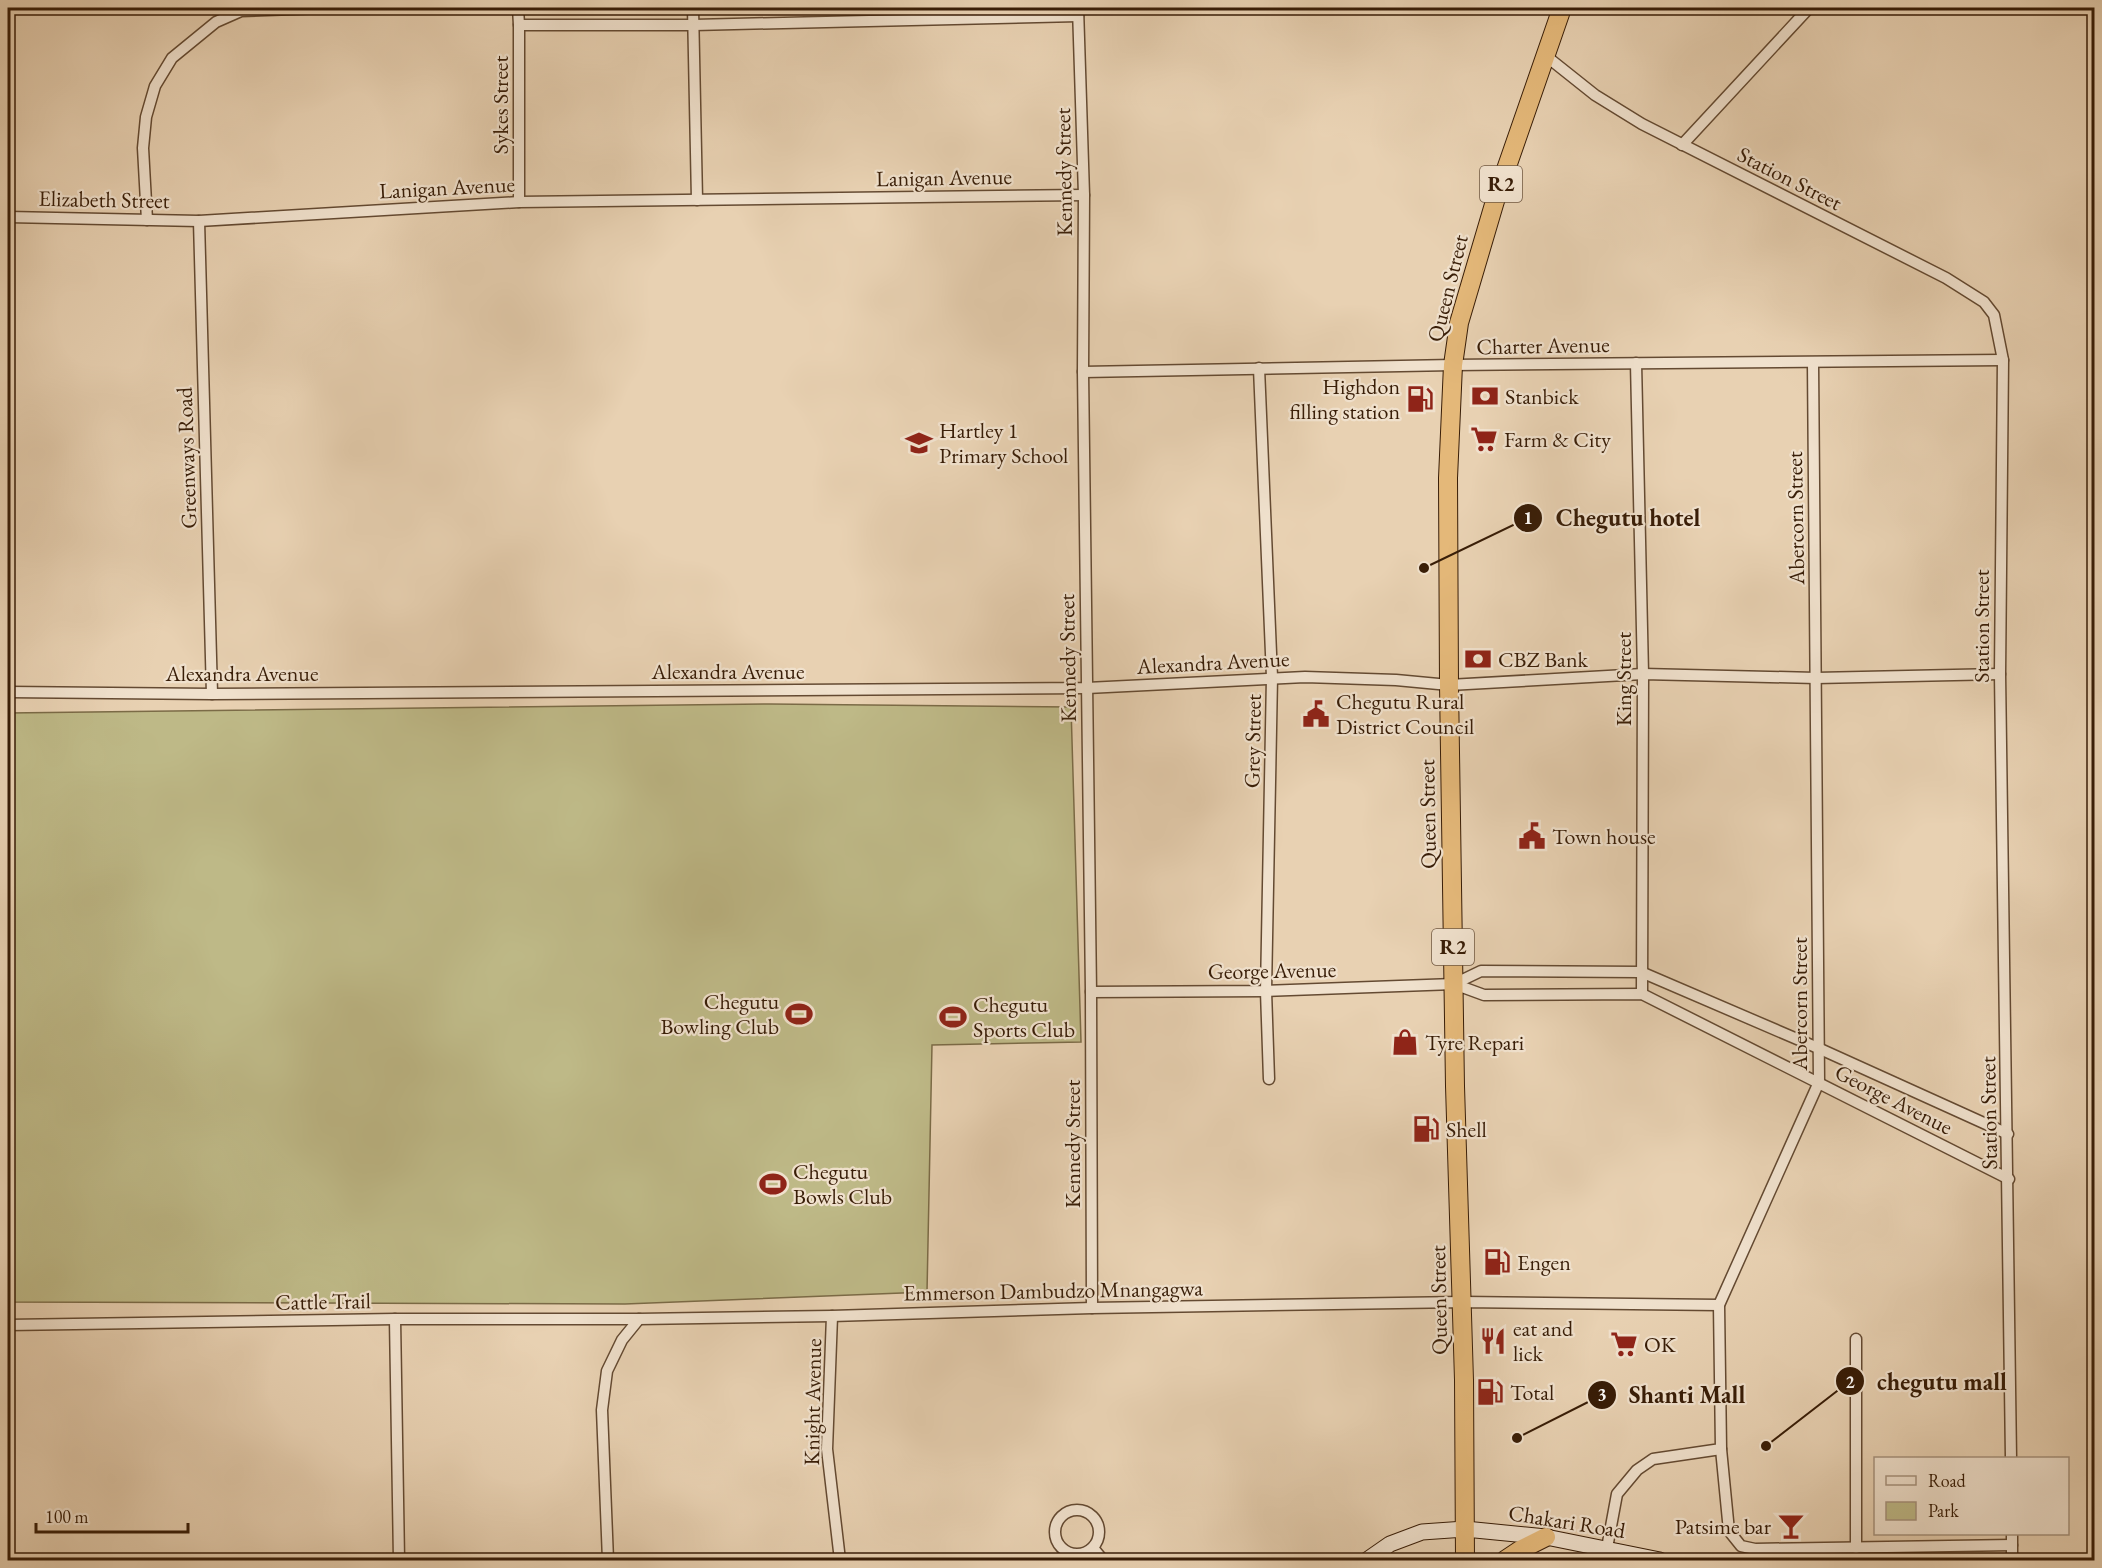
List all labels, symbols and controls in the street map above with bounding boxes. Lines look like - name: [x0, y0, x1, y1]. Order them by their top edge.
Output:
- street label: Sykes Street: [486, 56, 515, 154]
- street label: Kennedy Street: [1048, 107, 1079, 237]
- street label: Station Street: [1733, 140, 1847, 217]
- street label: Lanigan Avenue: [876, 162, 1013, 193]
- road number: R2: [1480, 166, 1522, 202]
- street label: Lanigan Avenue: [378, 169, 516, 206]
- street label: Elizabeth Street: [38, 184, 170, 215]
- street label: Queen Street: [1420, 231, 1475, 345]
- street label: Charter Avenue: [1476, 330, 1610, 361]
- place label: Highdon filling station: [1289, 372, 1400, 426]
- bank icon: Stanbick: [1470, 381, 1500, 411]
- place label: Stanbick: [1505, 382, 1579, 411]
- fuel station icon: Highdon filling station: [1405, 384, 1435, 414]
- street label: Greenways Road: [170, 386, 203, 529]
- place label: Hartley 1 Primary School: [939, 416, 1068, 470]
- supermarket icon: Farm & City: [1469, 424, 1499, 454]
- place label: Farm & City: [1504, 425, 1611, 454]
- school or university icon: Hartley 1 Primary School: [904, 428, 934, 458]
- street label: Abercorn Street: [1780, 451, 1811, 586]
- callout: Chegutu hotel: [1513, 497, 1712, 539]
- text: Chegutu hotel: [1556, 502, 1701, 534]
- text: 1: [1523, 506, 1533, 529]
- street label: Station Street: [1967, 569, 1996, 683]
- street label: Kennedy Street: [1052, 593, 1083, 723]
- street label: King Street: [1609, 632, 1638, 726]
- street label: Alexandra Avenue: [1135, 644, 1291, 681]
- bank icon: CBZ Bank: [1463, 644, 1493, 674]
- place label: CBZ Bank: [1498, 645, 1589, 674]
- street label: Alexandra Avenue: [650, 657, 805, 686]
- street label: Alexandra Avenue: [164, 659, 319, 688]
- place label: Chegutu Rural District Council: [1336, 687, 1474, 741]
- street label: Grey Street: [1237, 694, 1268, 788]
- public building icon: Chegutu Rural District Council: [1301, 699, 1331, 729]
- street label: Queen Street: [1412, 759, 1443, 869]
- public building icon: Town house: [1517, 821, 1547, 851]
- place label: Town house: [1552, 822, 1656, 851]
- road number: R2: [1432, 929, 1474, 965]
- street label: Abercorn Street: [1785, 937, 1814, 1072]
- street label: George Avenue: [1208, 955, 1337, 986]
- place label: Chegutu Bowling Club: [660, 987, 779, 1041]
- place label: Chegutu Sports Club: [973, 990, 1075, 1044]
- sports icon: Chegutu Bowling Club: [784, 999, 814, 1029]
- sports icon: Chegutu Sports Club: [938, 1002, 968, 1032]
- shop icon: Tyre Repari: [1390, 1027, 1420, 1057]
- place label: Tyre Repari: [1425, 1028, 1524, 1057]
- street label: Station Street: [1973, 1056, 2004, 1170]
- street label: George Avenue: [1830, 1057, 1958, 1142]
- street label: Kennedy Street: [1058, 1080, 1087, 1208]
- fuel station icon: Shell: [1411, 1114, 1441, 1144]
- place label: Shell: [1446, 1115, 1487, 1144]
- place label: Chegutu Bowls Club: [793, 1157, 892, 1211]
- sports icon: Chegutu Bowls Club: [758, 1169, 788, 1199]
- street label: Queen Street: [1423, 1245, 1454, 1355]
- fuel station icon: Engen: [1482, 1247, 1512, 1277]
- place label: Engen: [1517, 1248, 1571, 1277]
- street label: Emmerson Dambudzo Mnangagwa: [903, 1273, 1203, 1308]
- street label: Cattle Trail: [275, 1286, 371, 1317]
- place label: eat and lick: [1513, 1314, 1574, 1368]
- restaurant icon: eat and lick: [1478, 1326, 1508, 1356]
- supermarket icon: OK: [1609, 1329, 1639, 1359]
- place label: OK: [1644, 1330, 1677, 1359]
- street label: Knight Avenue: [797, 1338, 828, 1466]
- callout: chegutu mall: [1835, 1360, 2019, 1402]
- text: chegutu mall: [1877, 1366, 2007, 1398]
- text: 2: [1845, 1370, 1855, 1393]
- callout: Shanti Mall: [1587, 1374, 1758, 1416]
- fuel station icon: Total: [1475, 1377, 1505, 1407]
- place label: Total: [1510, 1378, 1554, 1407]
- text: Shanti Mall: [1629, 1379, 1745, 1410]
- text: 3: [1597, 1383, 1607, 1406]
- legend: [1874, 1457, 2069, 1535]
- text: Road: [1928, 1469, 1967, 1492]
- scale bar: [36, 1496, 188, 1534]
- street label: Chakari Road: [1506, 1498, 1628, 1545]
- text: Park: [1928, 1499, 1959, 1522]
- text: 100 m: [45, 1505, 89, 1528]
- bar icon: Patsime bar: [1776, 1511, 1806, 1541]
- place label: Patsime bar: [1675, 1512, 1772, 1541]

